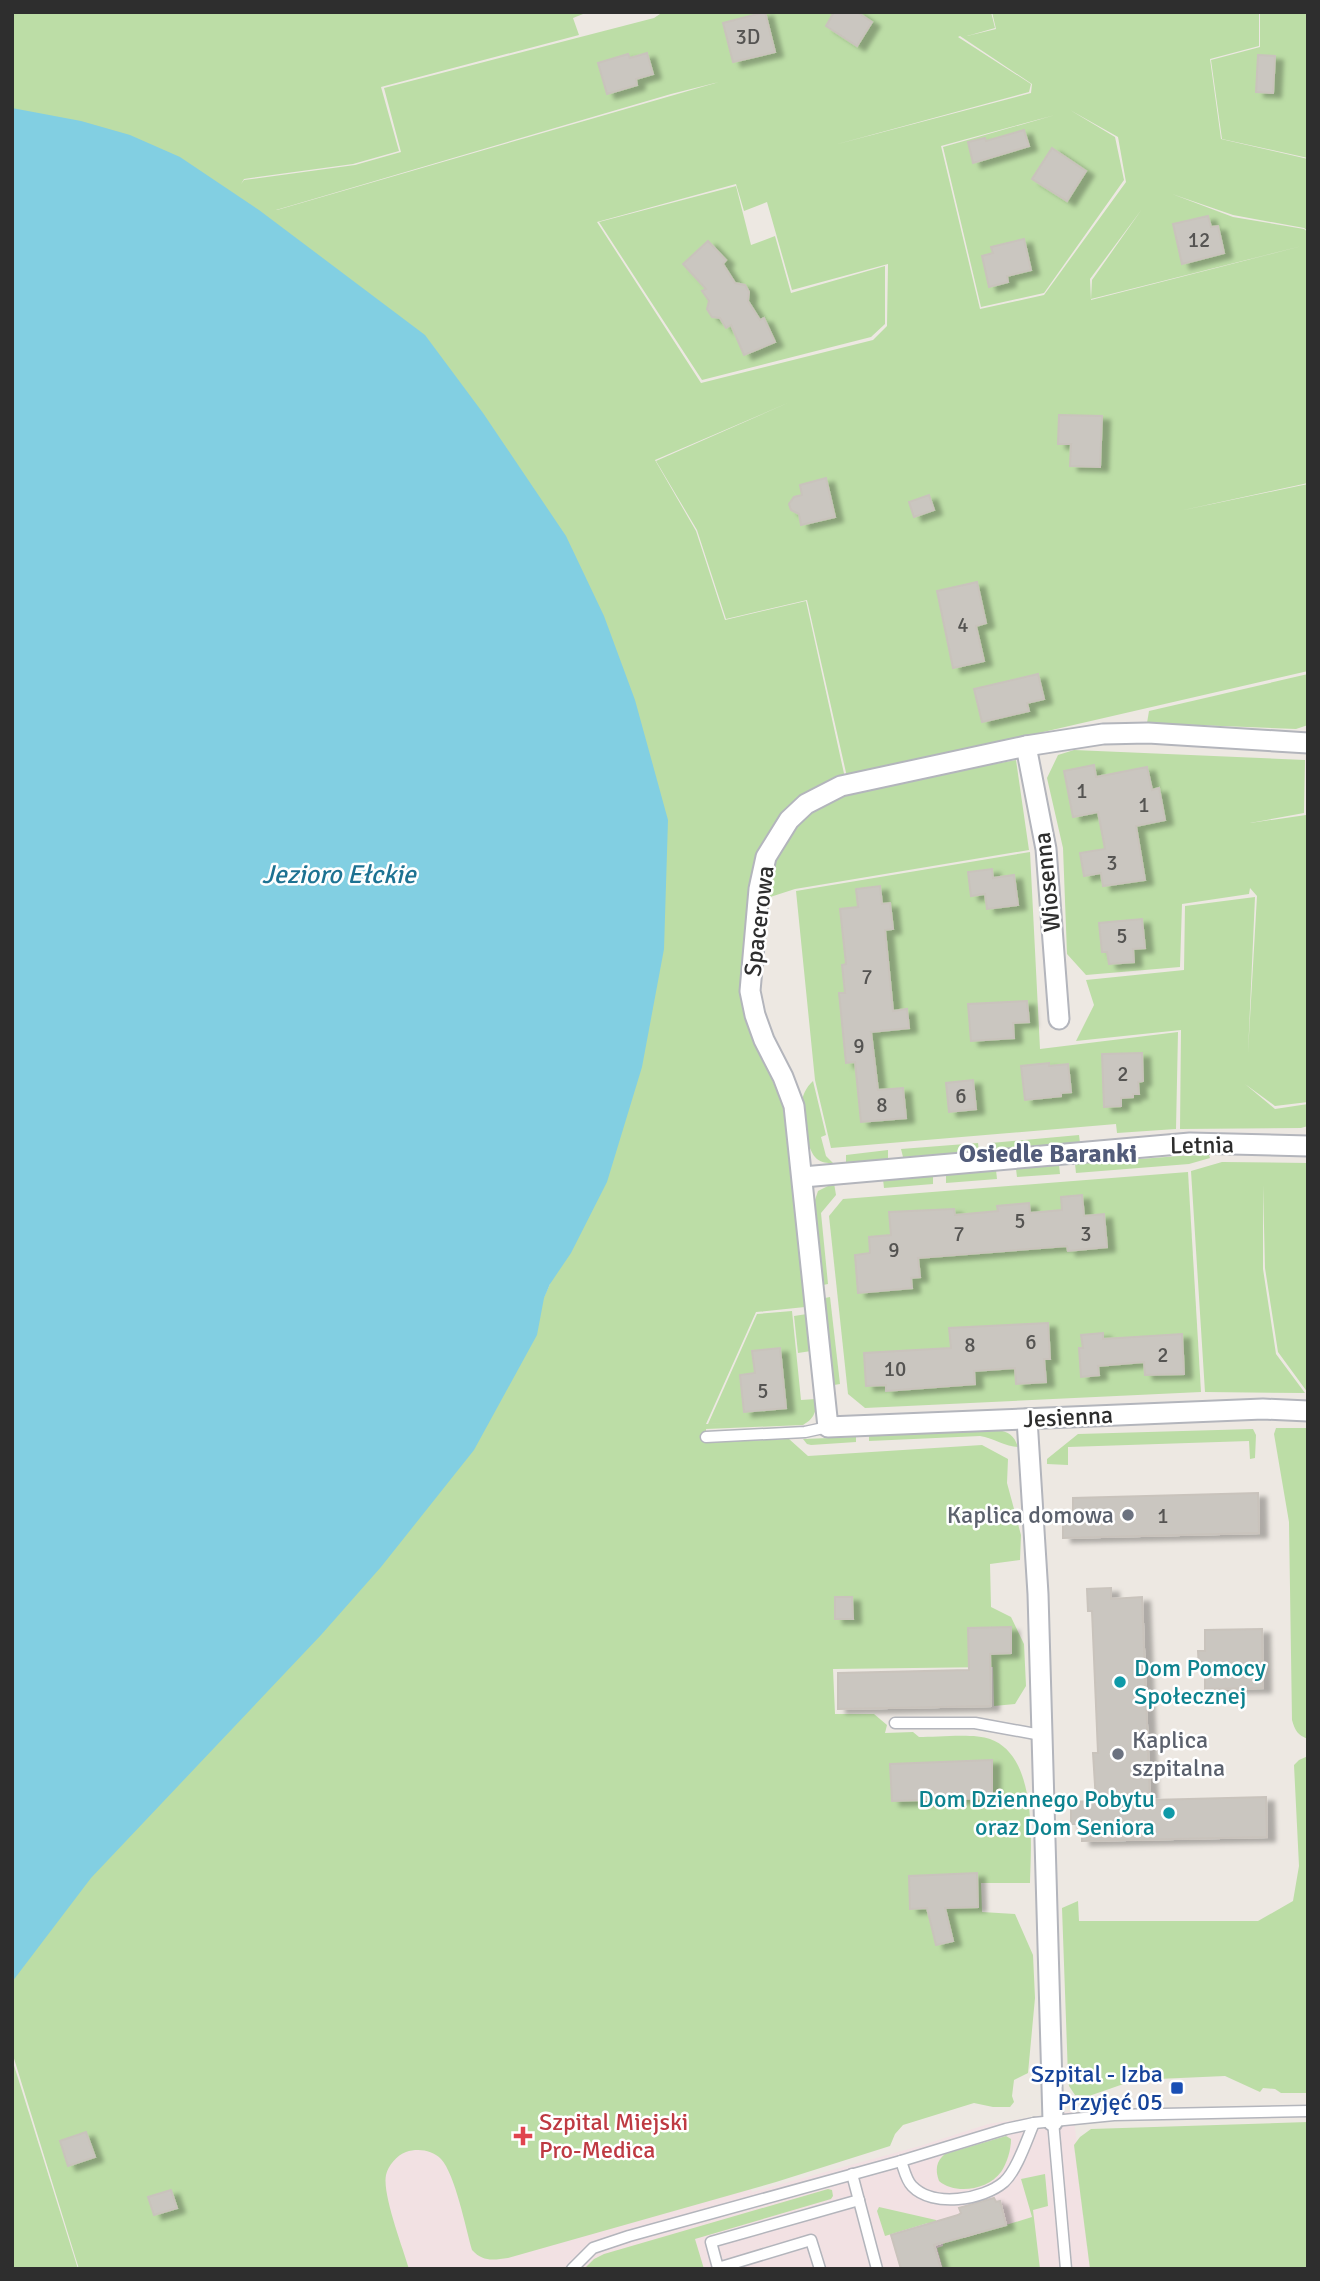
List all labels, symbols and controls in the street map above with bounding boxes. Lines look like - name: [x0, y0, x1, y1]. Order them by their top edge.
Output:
- house number: 3D: [736, 24, 760, 50]
- house number: 12: [1188, 227, 1210, 253]
- house number: 4: [957, 612, 969, 638]
- house number: 1: [1076, 778, 1088, 804]
- house number: 1: [1138, 792, 1150, 818]
- street label: Wiosenna: [1027, 831, 1067, 933]
- house number: 3: [1106, 850, 1118, 876]
- water label: Jezioro Ełckie: [262, 859, 418, 891]
- street label: Spacerowa: [737, 864, 781, 978]
- house number: 5: [1116, 923, 1128, 949]
- house number: 7: [861, 964, 873, 990]
- house number: 9: [853, 1033, 865, 1059]
- house number: 2: [1117, 1061, 1129, 1087]
- house number: 6: [955, 1083, 967, 1109]
- house number: 8: [876, 1092, 888, 1118]
- street label: Letnia: [1170, 1129, 1234, 1161]
- district label: Osiedle Baranki: [959, 1138, 1137, 1170]
- house number: 5: [1014, 1208, 1026, 1234]
- house number: 7: [953, 1221, 965, 1247]
- house number: 3: [1080, 1221, 1092, 1247]
- house number: 9: [888, 1237, 900, 1263]
- house number: 6: [1025, 1329, 1037, 1355]
- house number: 8: [964, 1332, 976, 1358]
- house number: 2: [1157, 1342, 1169, 1368]
- house number: 10: [884, 1356, 906, 1382]
- house number: 5: [757, 1378, 769, 1404]
- street label: Jesienna: [1022, 1400, 1114, 1434]
- place label: Kaplica domowa: [947, 1500, 1114, 1530]
- house number: 1: [1157, 1503, 1169, 1529]
- marker: Kaplica domowa: [1120, 1507, 1136, 1523]
- place label: Dom Pomocy Społecznej: [1134, 1653, 1266, 1711]
- marker: Dom Pomocy Społecznej: [1112, 1674, 1128, 1690]
- place label: Kaplica szpitalna: [1132, 1725, 1225, 1783]
- marker: Kaplica szpitalna: [1110, 1746, 1126, 1762]
- place label: Dom Dziennego Pobytu oraz Dom Seniora: [918, 1784, 1155, 1842]
- marker: Dom Dziennego Pobytu oraz Dom Seniora: [1161, 1805, 1177, 1821]
- place label: Szpital - Izba Przyjęć 05: [1031, 2059, 1163, 2117]
- marker: Szpital - Izba Przyjęć 05: [1169, 2080, 1185, 2096]
- place label: Szpital Miejski Pro-Medica: [539, 2107, 688, 2165]
- marker: Szpital Miejski Pro-Medica: [513, 2126, 533, 2146]

